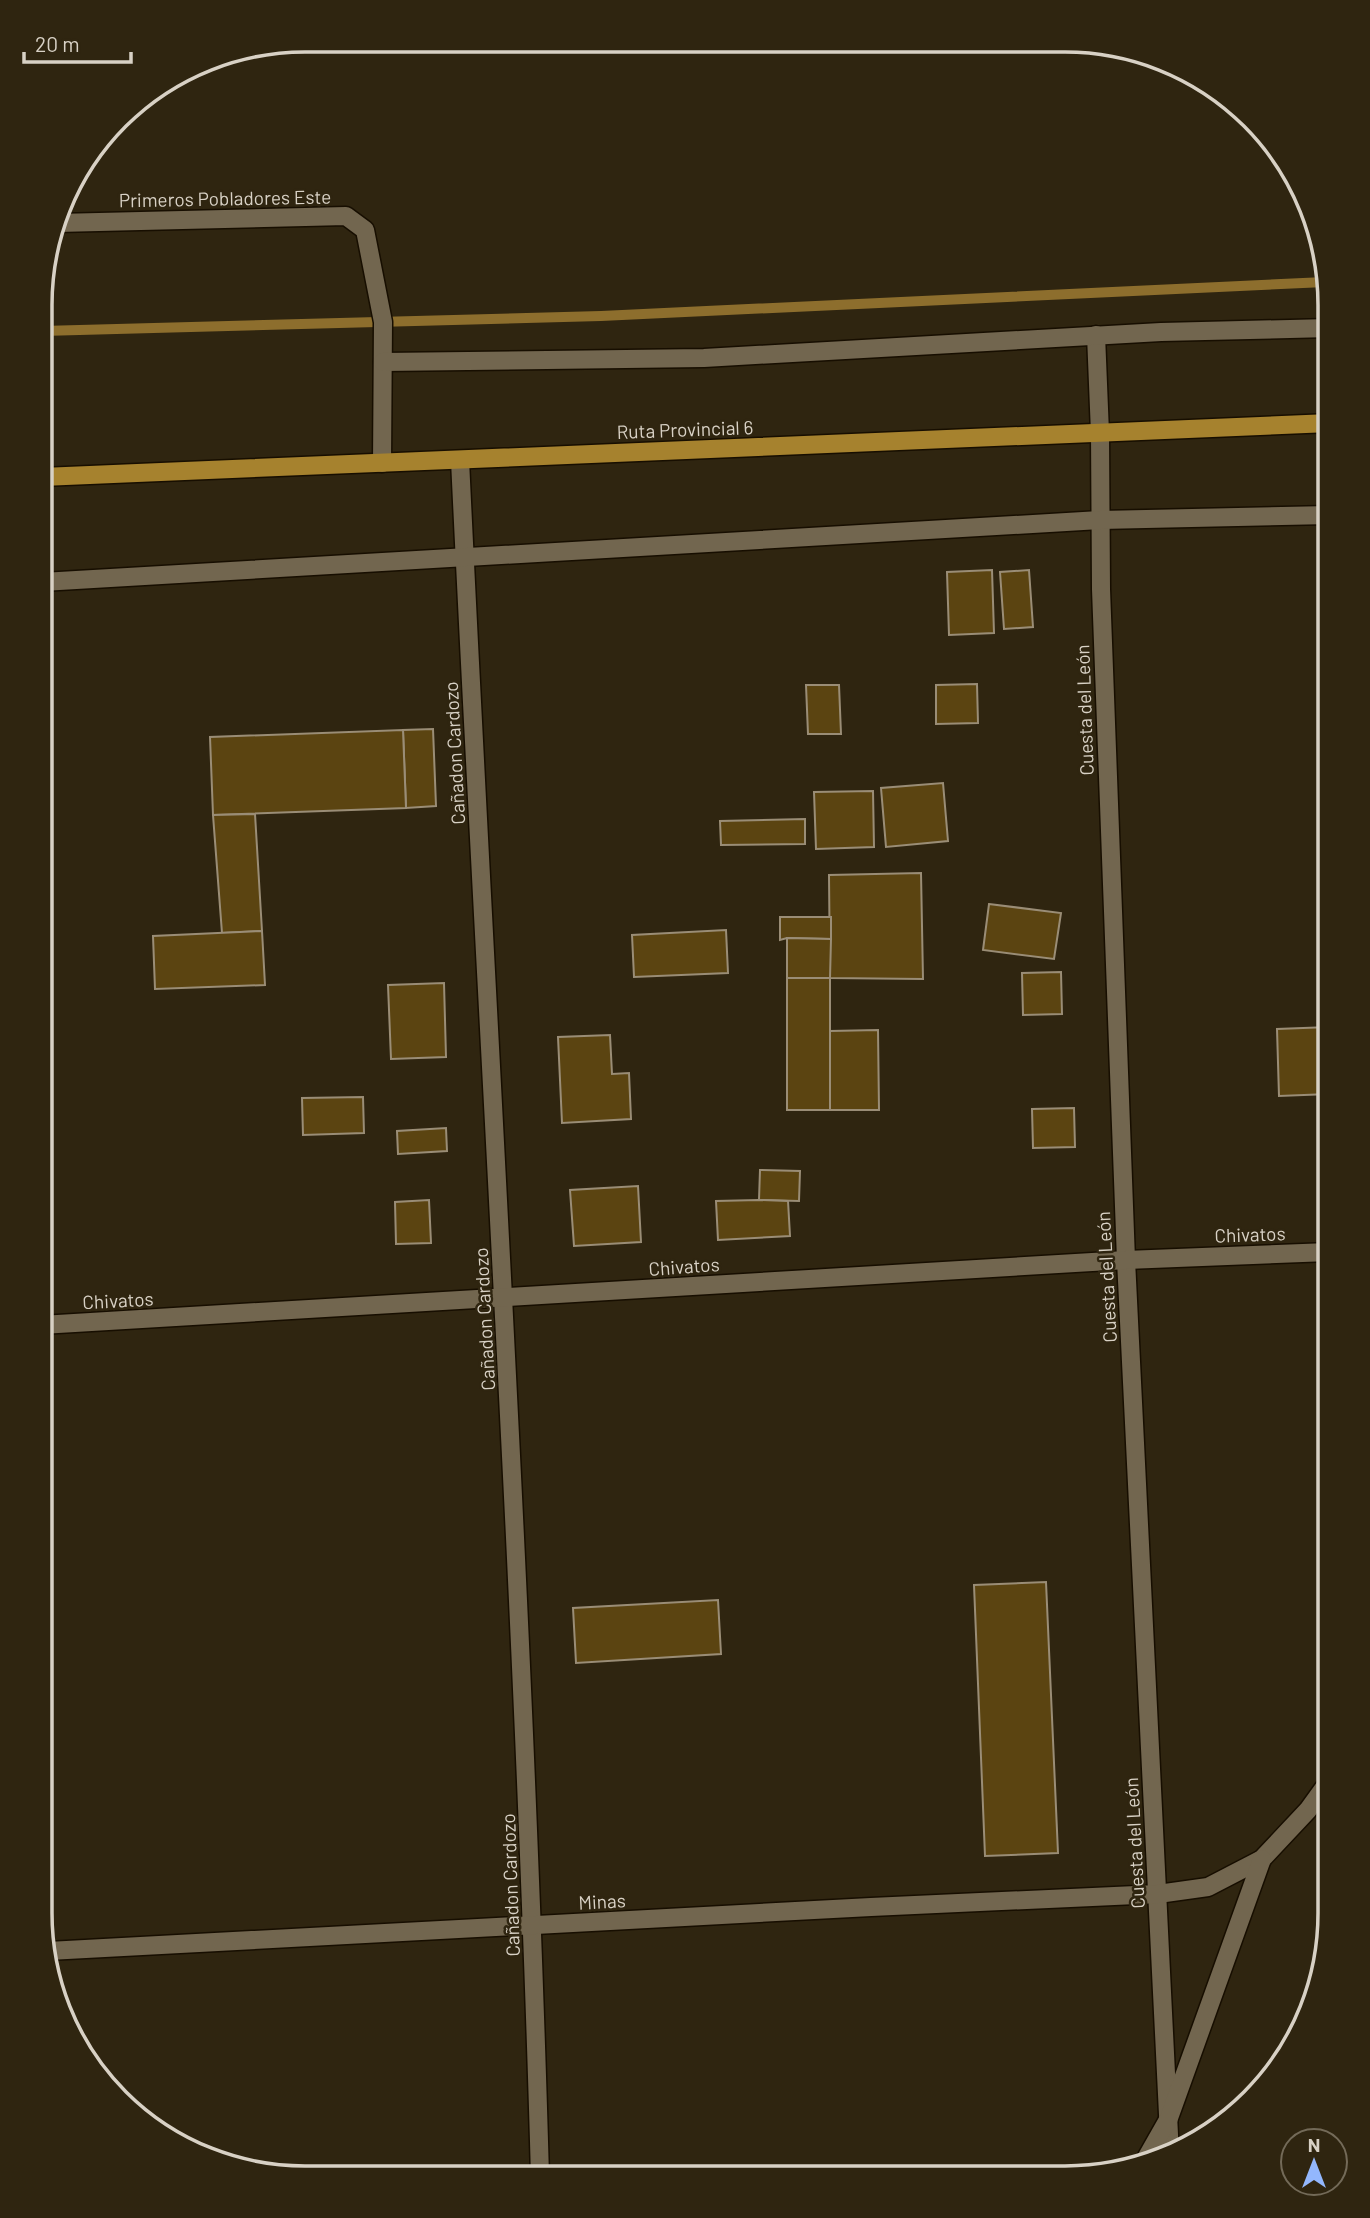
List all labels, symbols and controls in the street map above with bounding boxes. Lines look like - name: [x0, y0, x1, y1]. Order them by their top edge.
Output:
- scale bar: [24, 21, 131, 65]
- text: 20 m: [35, 31, 80, 56]
- street label: Primeros Pobladores Este: [119, 185, 331, 211]
- street label: Ruta Provincial 6: [616, 415, 754, 443]
- street label: Cuesta del León: [1070, 644, 1098, 776]
- street label: Cañadon Cardozo: [439, 681, 469, 825]
- street label: Cuesta del León: [1091, 1211, 1121, 1343]
- street label: Chivatos: [1214, 1221, 1286, 1247]
- street label: Cañadon Cardozo: [469, 1247, 499, 1391]
- street label: Chivatos: [648, 1252, 720, 1280]
- street label: Chivatos: [82, 1287, 154, 1313]
- street label: Cuesta del León: [1119, 1777, 1149, 1909]
- street label: Cañadon Cardozo: [496, 1813, 524, 1957]
- street label: Minas: [578, 1888, 626, 1914]
- north arrow: [1279, 2127, 1349, 2197]
- text: N: [1308, 2133, 1320, 2156]

